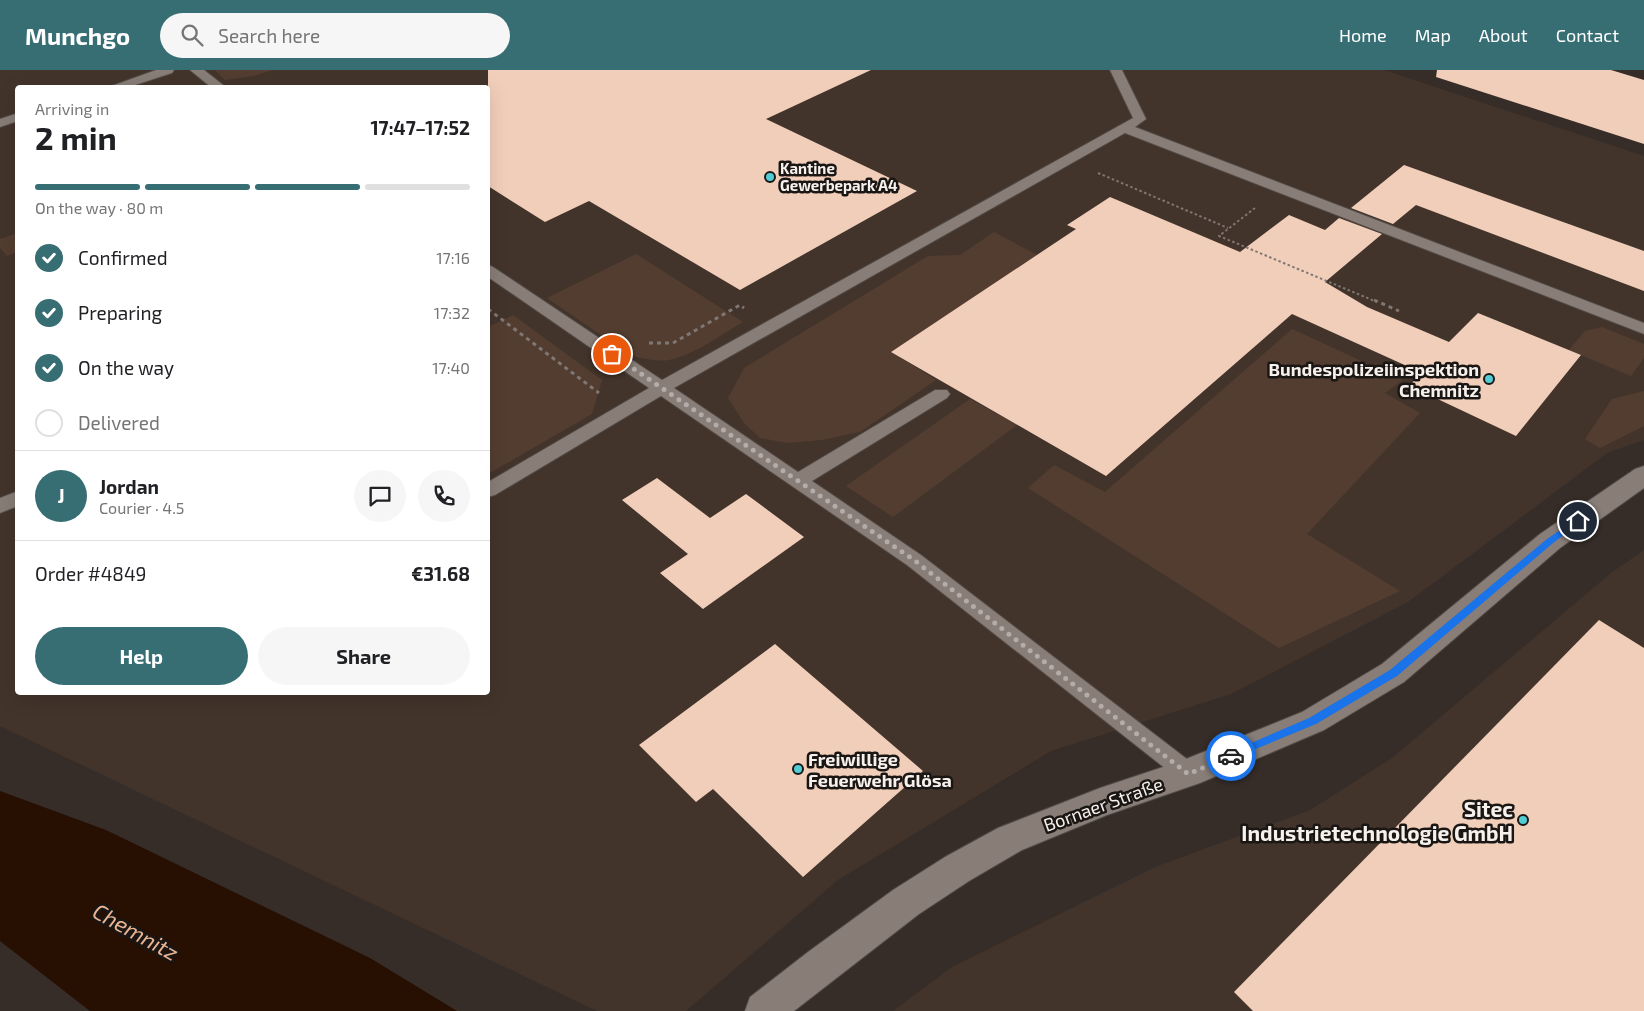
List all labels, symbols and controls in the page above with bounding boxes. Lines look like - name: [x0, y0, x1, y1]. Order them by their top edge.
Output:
- search box: [160, 13, 510, 58]
- text: Munchgo: [25, 21, 130, 50]
- icon: search: [178, 21, 206, 49]
- text: Search here: [218, 24, 320, 47]
- text: Home: [1339, 24, 1387, 46]
- text: Map: [1415, 24, 1451, 46]
- text: About: [1479, 24, 1528, 46]
- text: Contact: [1556, 24, 1619, 46]
- text: Arriving in: [35, 99, 109, 118]
- text: 17:47–17:52: [370, 116, 470, 139]
- text: 2 min: [35, 118, 117, 156]
- place label: Kantine Gewerbepark A4: [780, 159, 898, 194]
- marker: Kantine Gewerbepark A4: [764, 171, 776, 183]
- text: On the way · 80 m: [35, 198, 163, 217]
- icon: check: [35, 244, 63, 272]
- text: Confirmed: [78, 246, 168, 269]
- text: 17:16: [436, 248, 470, 267]
- icon: check: [35, 299, 63, 327]
- text: Preparing: [78, 301, 162, 324]
- text: 17:32: [434, 303, 470, 322]
- pin: [591, 333, 633, 375]
- icon: bag: [598, 340, 626, 368]
- icon: check: [35, 354, 63, 382]
- text: On the way: [78, 356, 174, 379]
- text: 17:40: [432, 358, 470, 377]
- place label: Bundespolizeiinspektion Chemnitz: [1269, 358, 1479, 401]
- marker: Bundespolizeiinspektion Chemnitz: [1483, 373, 1495, 385]
- text: Delivered: [78, 411, 160, 434]
- button: chat: [354, 470, 406, 522]
- button: phone: [418, 470, 470, 522]
- text: Jordan: [99, 475, 159, 498]
- text: J: [57, 484, 65, 507]
- text: Courier · 4.5: [99, 498, 184, 517]
- pin: [1557, 500, 1599, 542]
- icon: home: [1564, 507, 1592, 535]
- text: Order #4849: [35, 562, 146, 585]
- text: €31.68: [411, 562, 470, 585]
- button: Help: [35, 627, 248, 685]
- button: Share: [258, 627, 470, 685]
- courier: [1206, 731, 1256, 781]
- icon: car: [1217, 742, 1245, 770]
- place label: Freiwillige Feuerwehr Glösa: [808, 748, 952, 791]
- marker: Freiwillige Feuerwehr Glösa: [792, 763, 804, 775]
- street label: Bornaer Straße: [1040, 772, 1166, 836]
- place label: Sitec Industrietechnologie GmbH: [1241, 796, 1513, 845]
- marker: Sitec Industrietechnologie GmbH: [1517, 814, 1529, 826]
- water label: Chemnitz: [89, 897, 183, 965]

